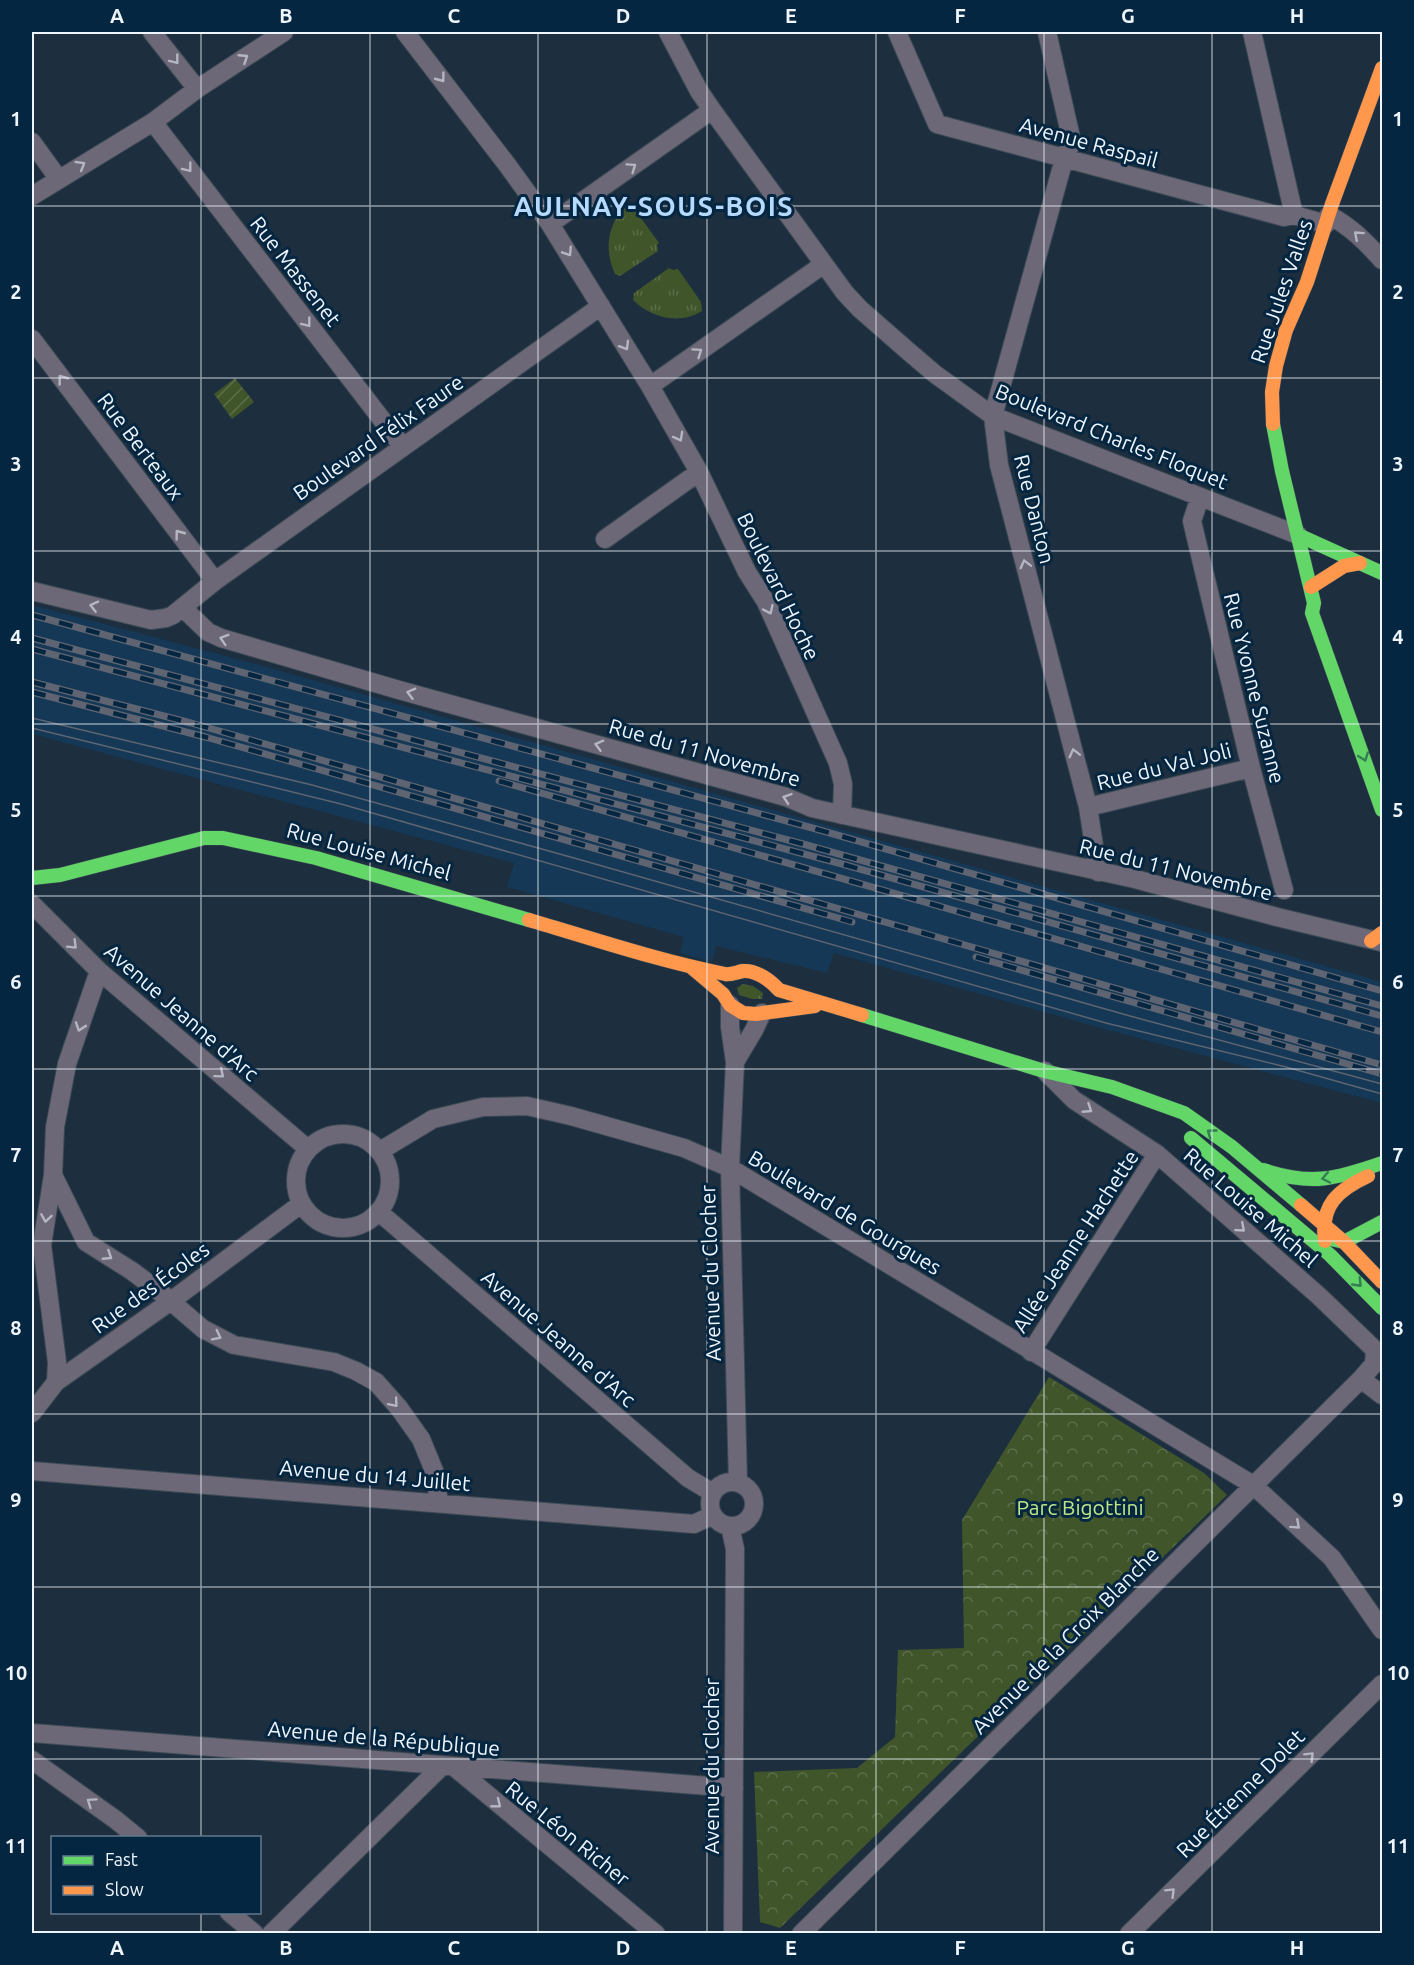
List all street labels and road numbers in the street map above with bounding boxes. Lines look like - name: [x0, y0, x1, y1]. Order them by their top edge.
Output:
- street label: Avenue Raspail: [1017, 112, 1161, 172]
- street label: Rue Massenet: [246, 212, 346, 330]
- street label: Rue Jules Valles: [1245, 216, 1317, 366]
- street label: Boulevard Félix Faure: [288, 369, 468, 505]
- street label: Boulevard Charles Floquet: [992, 378, 1232, 494]
- street label: Rue Berteaux: [93, 388, 189, 504]
- street label: Rue Danton: [1010, 452, 1060, 566]
- street label: Boulevard Hoche: [733, 508, 825, 664]
- street label: Rue Yvonne Suzanne: [1220, 590, 1290, 786]
- street label: Rue du 11 Novembre: [607, 713, 803, 791]
- street label: Rue du Val Joli: [1094, 738, 1234, 794]
- street label: Rue Louise Michel: [284, 818, 454, 884]
- street label: Rue du 11 Novembre: [1077, 833, 1275, 905]
- street label: Avenue Jeanne d'Arc: [100, 939, 264, 1085]
- street label: Rue Louise Michel: [1179, 1142, 1323, 1272]
- street label: Boulevard de Gourgues: [744, 1145, 946, 1279]
- street label: Allée Jeanne Hachette: [1007, 1145, 1143, 1337]
- street label: Avenue du Clocher: [695, 1184, 725, 1362]
- street label: Rue des Écoles: [87, 1236, 213, 1338]
- street label: Avenue Jeanne d'Arc: [477, 1265, 641, 1411]
- street label: Avenue du 14 Juillet: [279, 1455, 471, 1495]
- street label: Avenue de la Croix Blanche: [967, 1542, 1163, 1738]
- street label: Avenue du Clocher: [699, 1678, 723, 1854]
- street label: Avenue de la République: [267, 1716, 501, 1760]
- street label: Rue Étienne Dolet: [1171, 1724, 1309, 1862]
- street label: Rue Léon Richer: [501, 1776, 635, 1890]

